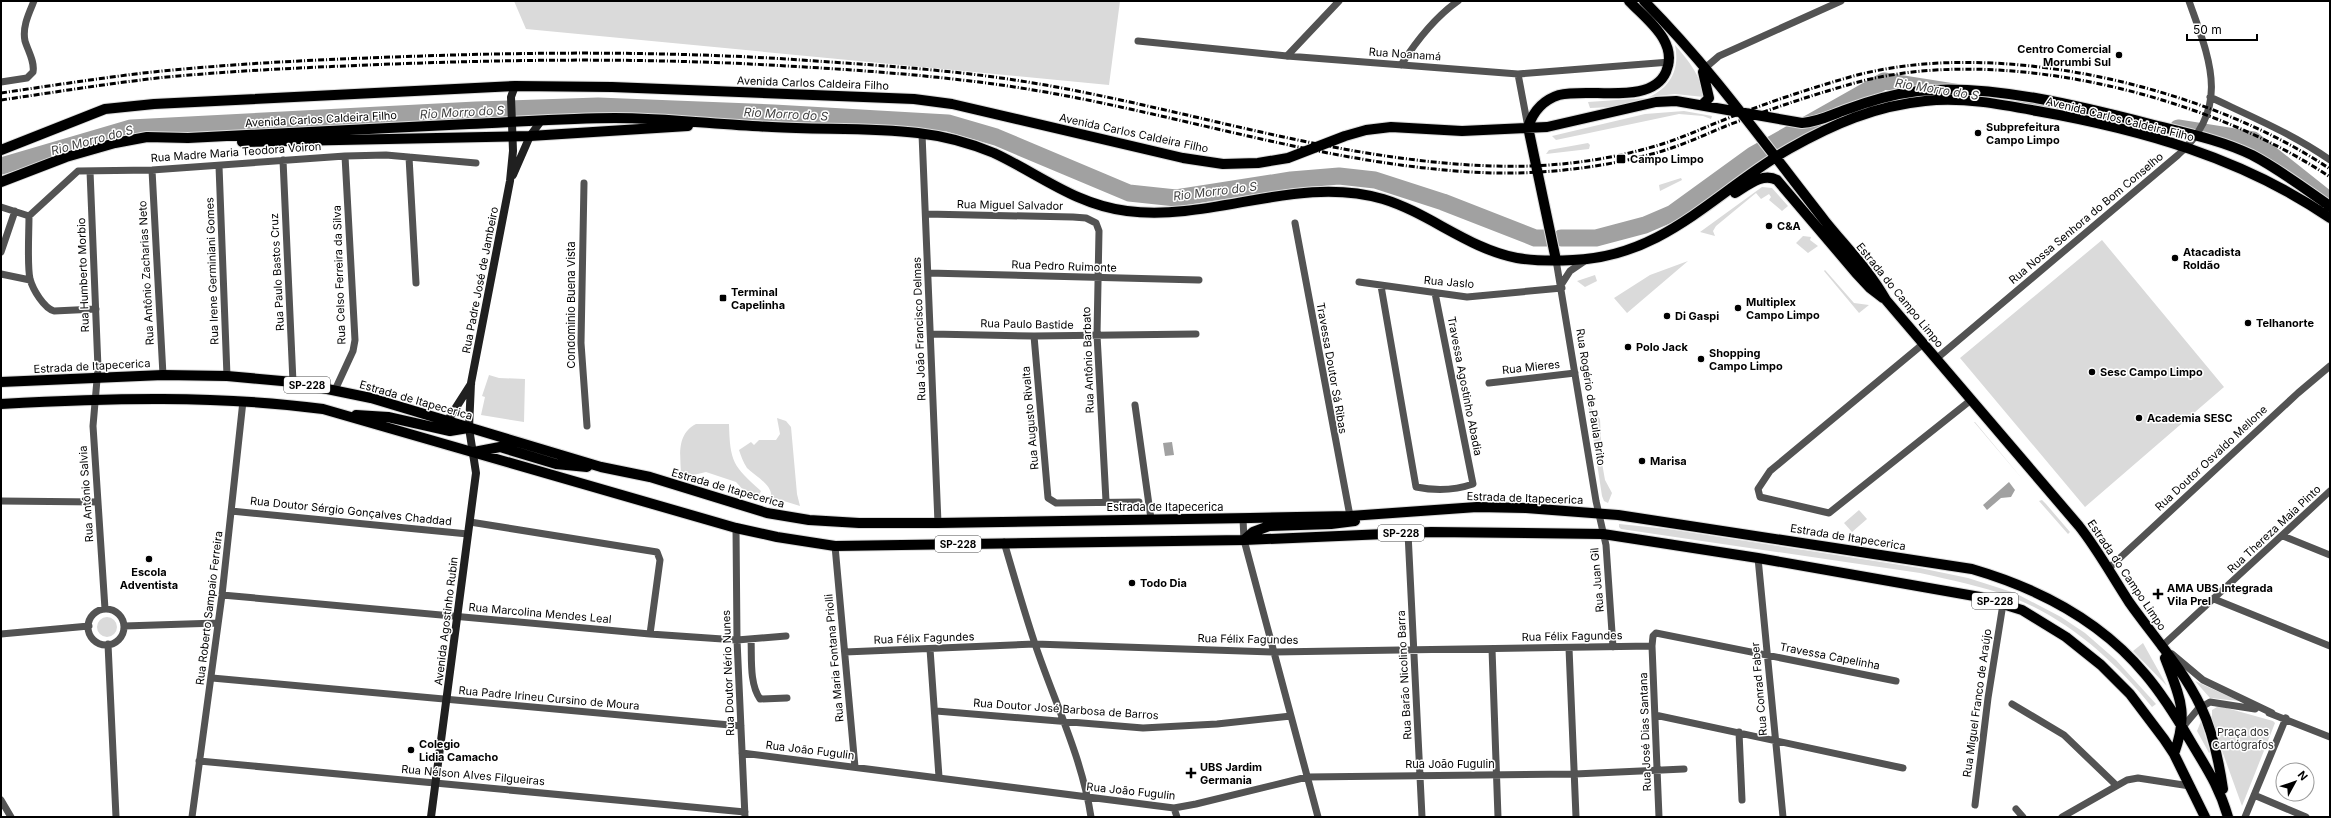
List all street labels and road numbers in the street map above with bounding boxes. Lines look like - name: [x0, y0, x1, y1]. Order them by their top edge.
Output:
- street label: Rua Noanamá: [1368, 44, 1442, 64]
- street label: Avenida Carlos Caldeira Filho: [737, 73, 890, 93]
- street label: Avenida Carlos Caldeira Filho: [2045, 94, 2196, 144]
- street label: Avenida Carlos Caldeira Filho: [245, 108, 398, 130]
- street label: Avenida Carlos Caldeira Filho: [1058, 110, 1210, 156]
- street label: Rua Madre Maria Teodora Voiron: [150, 139, 322, 165]
- street label: Rua Nossa Senhora do Bom Conselho: [2006, 149, 2166, 287]
- street label: Rua Irene Germiniani Gomes: [202, 197, 222, 345]
- street label: Rua Miguel Salvador: [957, 197, 1063, 213]
- street label: Rua Antônio Zacharias Neto: [135, 200, 157, 346]
- street label: Rua Celso Ferreira da Silva: [330, 205, 348, 345]
- street label: Rua Padre José de Jambeiro: [459, 205, 501, 355]
- street label: Rua Paulo Bastos Cruz: [267, 213, 287, 331]
- street label: Rua Humberto Morbio: [74, 217, 92, 333]
- street label: Estrada do Campo Limpo: [1853, 240, 1947, 351]
- street label: Condominio Buena Vista: [564, 241, 578, 369]
- street label: Rua João Francisco Delmas: [909, 257, 929, 401]
- street label: Rua Pedro Ruimonte: [1011, 257, 1117, 275]
- street label: Rua Jaslo: [1423, 273, 1475, 291]
- street label: Travessa Doutor Sá Ribas: [1314, 301, 1350, 435]
- street label: Rua Antônio Barbato: [1079, 306, 1097, 414]
- street label: Travessa Agostinho Abadia: [1445, 315, 1485, 457]
- street label: Rua Paulo Bastide: [980, 316, 1074, 332]
- street label: Rua Rogério de Paula Brito: [1573, 328, 1609, 467]
- street label: Estrada de Itapecerica: [33, 356, 151, 376]
- street label: Rua Mieres: [1501, 357, 1561, 377]
- street label: Rua Augusto Rivalta: [1018, 366, 1042, 470]
- road number: SP-228: [284, 377, 330, 393]
- street label: Estrada de Itapecerica: [358, 377, 474, 423]
- street label: Rua Doutor Osvaldo Mellone: [2152, 402, 2270, 514]
- street label: Rua Antônio Salvia: [76, 445, 96, 543]
- street label: Estrada de Itapecerica: [670, 465, 786, 511]
- street label: Rua Thereza Maia Pinto: [2224, 482, 2324, 576]
- street label: Estrada de Itapecerica: [1466, 489, 1584, 507]
- street label: Rua Doutor Sérgio Gonçalves Chaddad: [249, 493, 453, 529]
- street label: Estrada de Itapecerica: [1107, 500, 1223, 514]
- street label: Estrada do Campo Limpo: [2085, 517, 2170, 634]
- street label: Estrada de Itapecerica: [1789, 521, 1907, 553]
- road number: SP-228: [1378, 525, 1424, 541]
- street label: Rua Roberto Sampaio Ferreira: [193, 530, 225, 686]
- road number: SP-228: [935, 536, 981, 552]
- street label: Rua Juan Gil: [1587, 547, 1607, 613]
- street label: Avenida Agostinho Rubin: [431, 556, 461, 686]
- street label: Rua Maria Fontana Priolli: [821, 593, 847, 723]
- road number: SP-228: [1972, 593, 2018, 609]
- street label: Rua Marcolina Mendes Leal: [468, 600, 612, 626]
- street label: Rua Doutor Nério Nunes: [719, 610, 737, 736]
- street label: Rua Barão Nicolino Barra: [1394, 610, 1414, 740]
- street label: Rua Miguel Franco de Araújo: [1960, 627, 1994, 778]
- street label: Rua Félix Fagundes: [1521, 628, 1623, 644]
- street label: Rua Félix Fagundes: [873, 629, 975, 647]
- street label: Rua Félix Fagundes: [1197, 631, 1299, 647]
- street label: Travessa Capelinha: [1779, 639, 1881, 673]
- street label: Rua Conrad Faber: [1748, 642, 1770, 736]
- street label: Rua José Dias Santana: [1636, 672, 1654, 792]
- street label: Rua Padre Irineu Cursino de Moura: [458, 683, 640, 713]
- street label: Rua Doutor José Barbosa de Barros: [973, 696, 1159, 722]
- street label: Rua João Fugulin: [765, 738, 855, 762]
- street label: Rua João Fugulin: [1405, 757, 1495, 771]
- street label: Rua Nélson Alves Filgueiras: [401, 762, 546, 788]
- street label: Rua João Fugulin: [1086, 779, 1176, 803]

